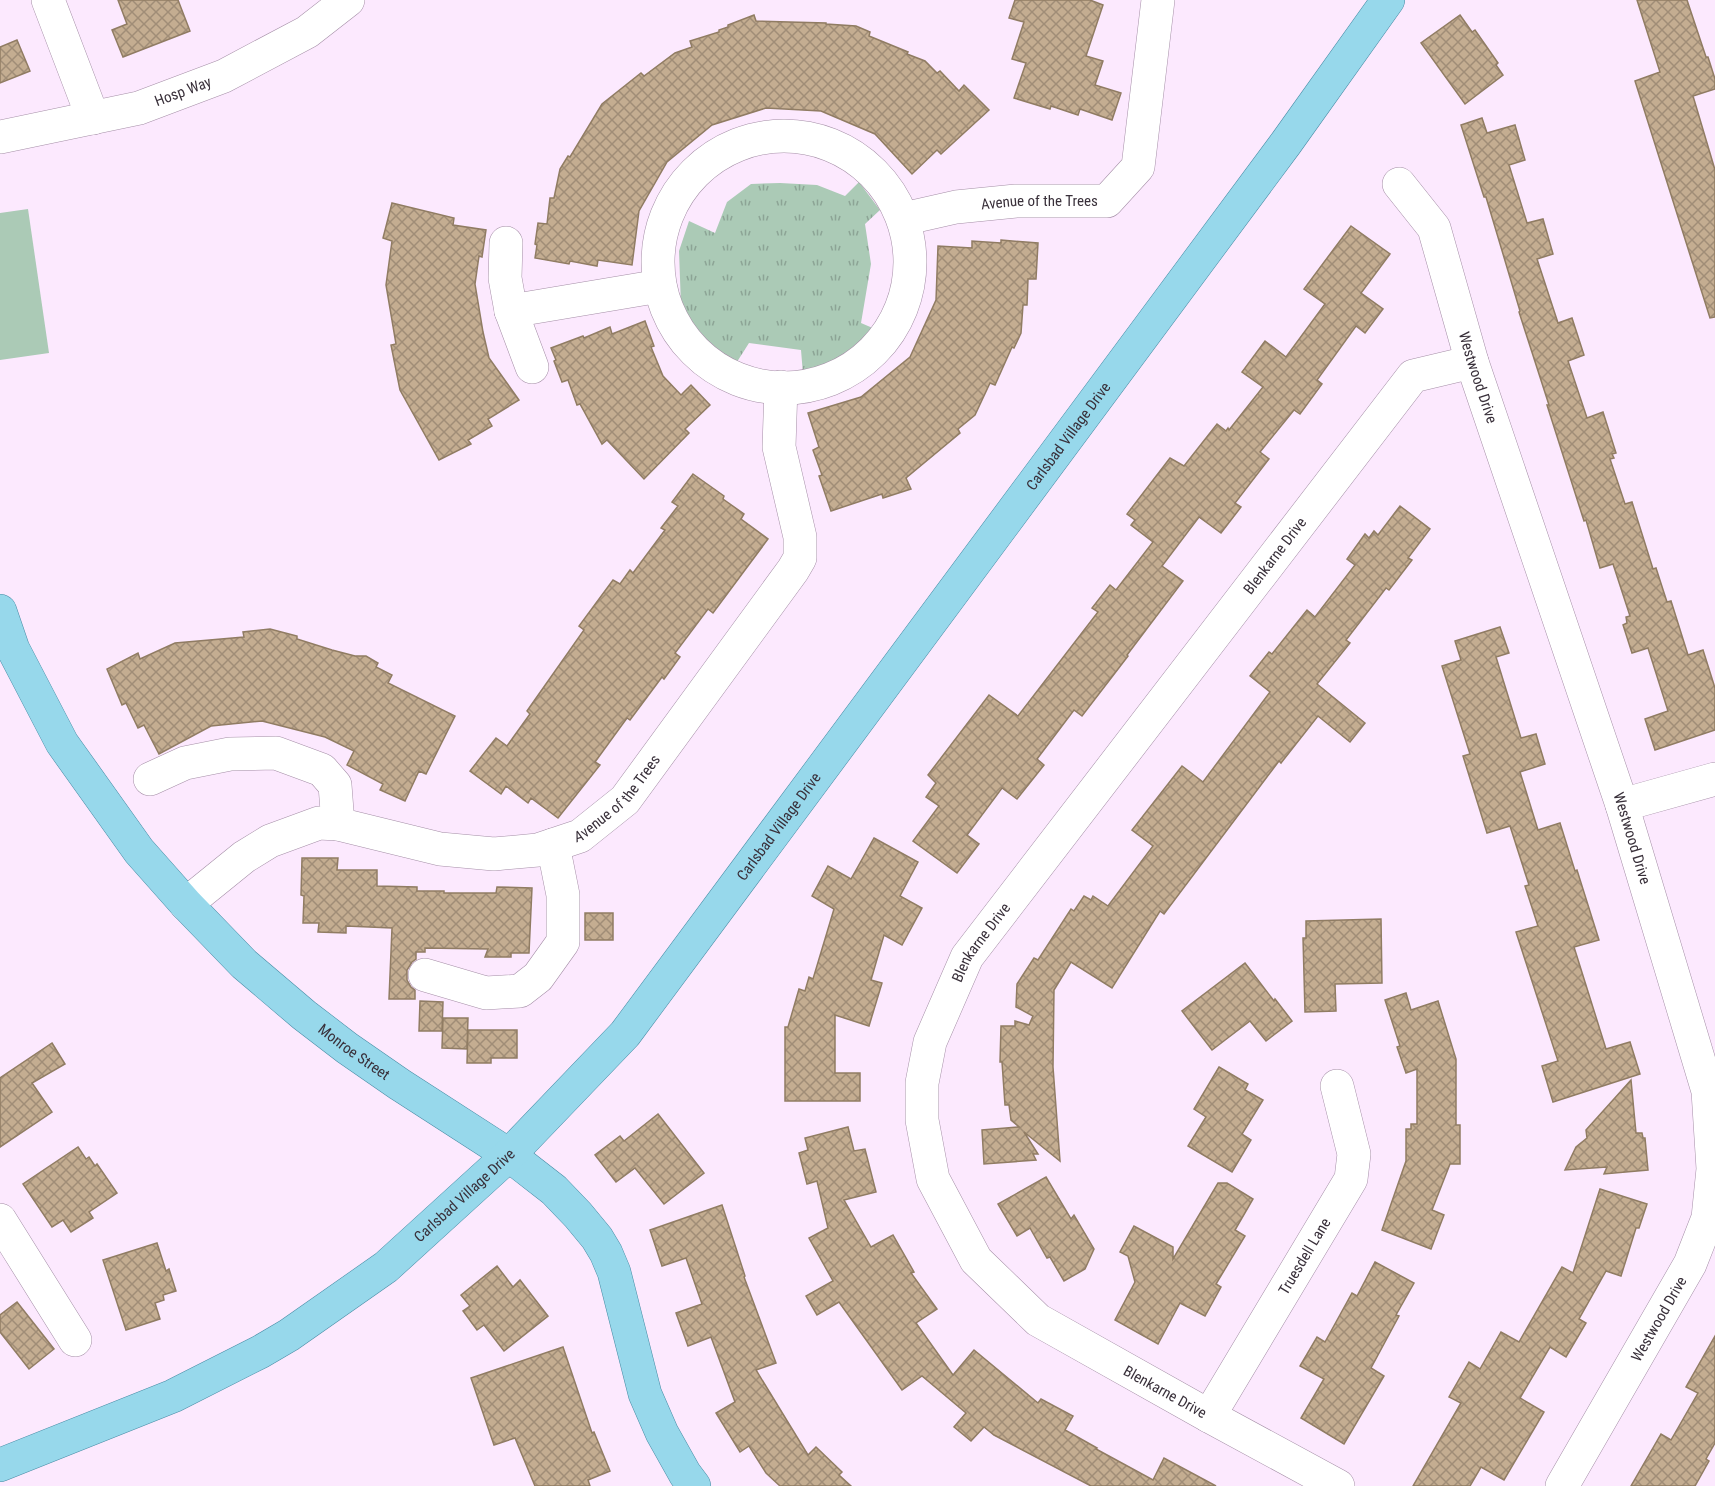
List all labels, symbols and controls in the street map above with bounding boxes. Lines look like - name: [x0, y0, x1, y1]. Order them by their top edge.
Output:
- street label: Hosp Way: [152, 73, 214, 110]
- street label: Avenue of the Trees: [980, 192, 1098, 213]
- street label: Westwood Drive: [1455, 330, 1501, 426]
- street label: Carlsbad Village Drive: [1022, 379, 1114, 494]
- street label: Blenkarne Drive: [1240, 514, 1310, 598]
- street label: Avenue of the Trees: [572, 751, 664, 846]
- street label: Carlsbad Village Drive: [733, 769, 825, 884]
- street label: Westwood Drive: [1609, 790, 1654, 886]
- street label: Blenkarne Drive: [948, 899, 1014, 985]
- street label: Monroe Street: [315, 1020, 393, 1084]
- street label: Carlsbad Village Drive: [410, 1145, 519, 1246]
- street label: Truesdell Lane: [1275, 1215, 1335, 1298]
- street label: Westwood Drive: [1627, 1273, 1691, 1365]
- street label: Blenkarne Drive: [1120, 1362, 1210, 1422]

